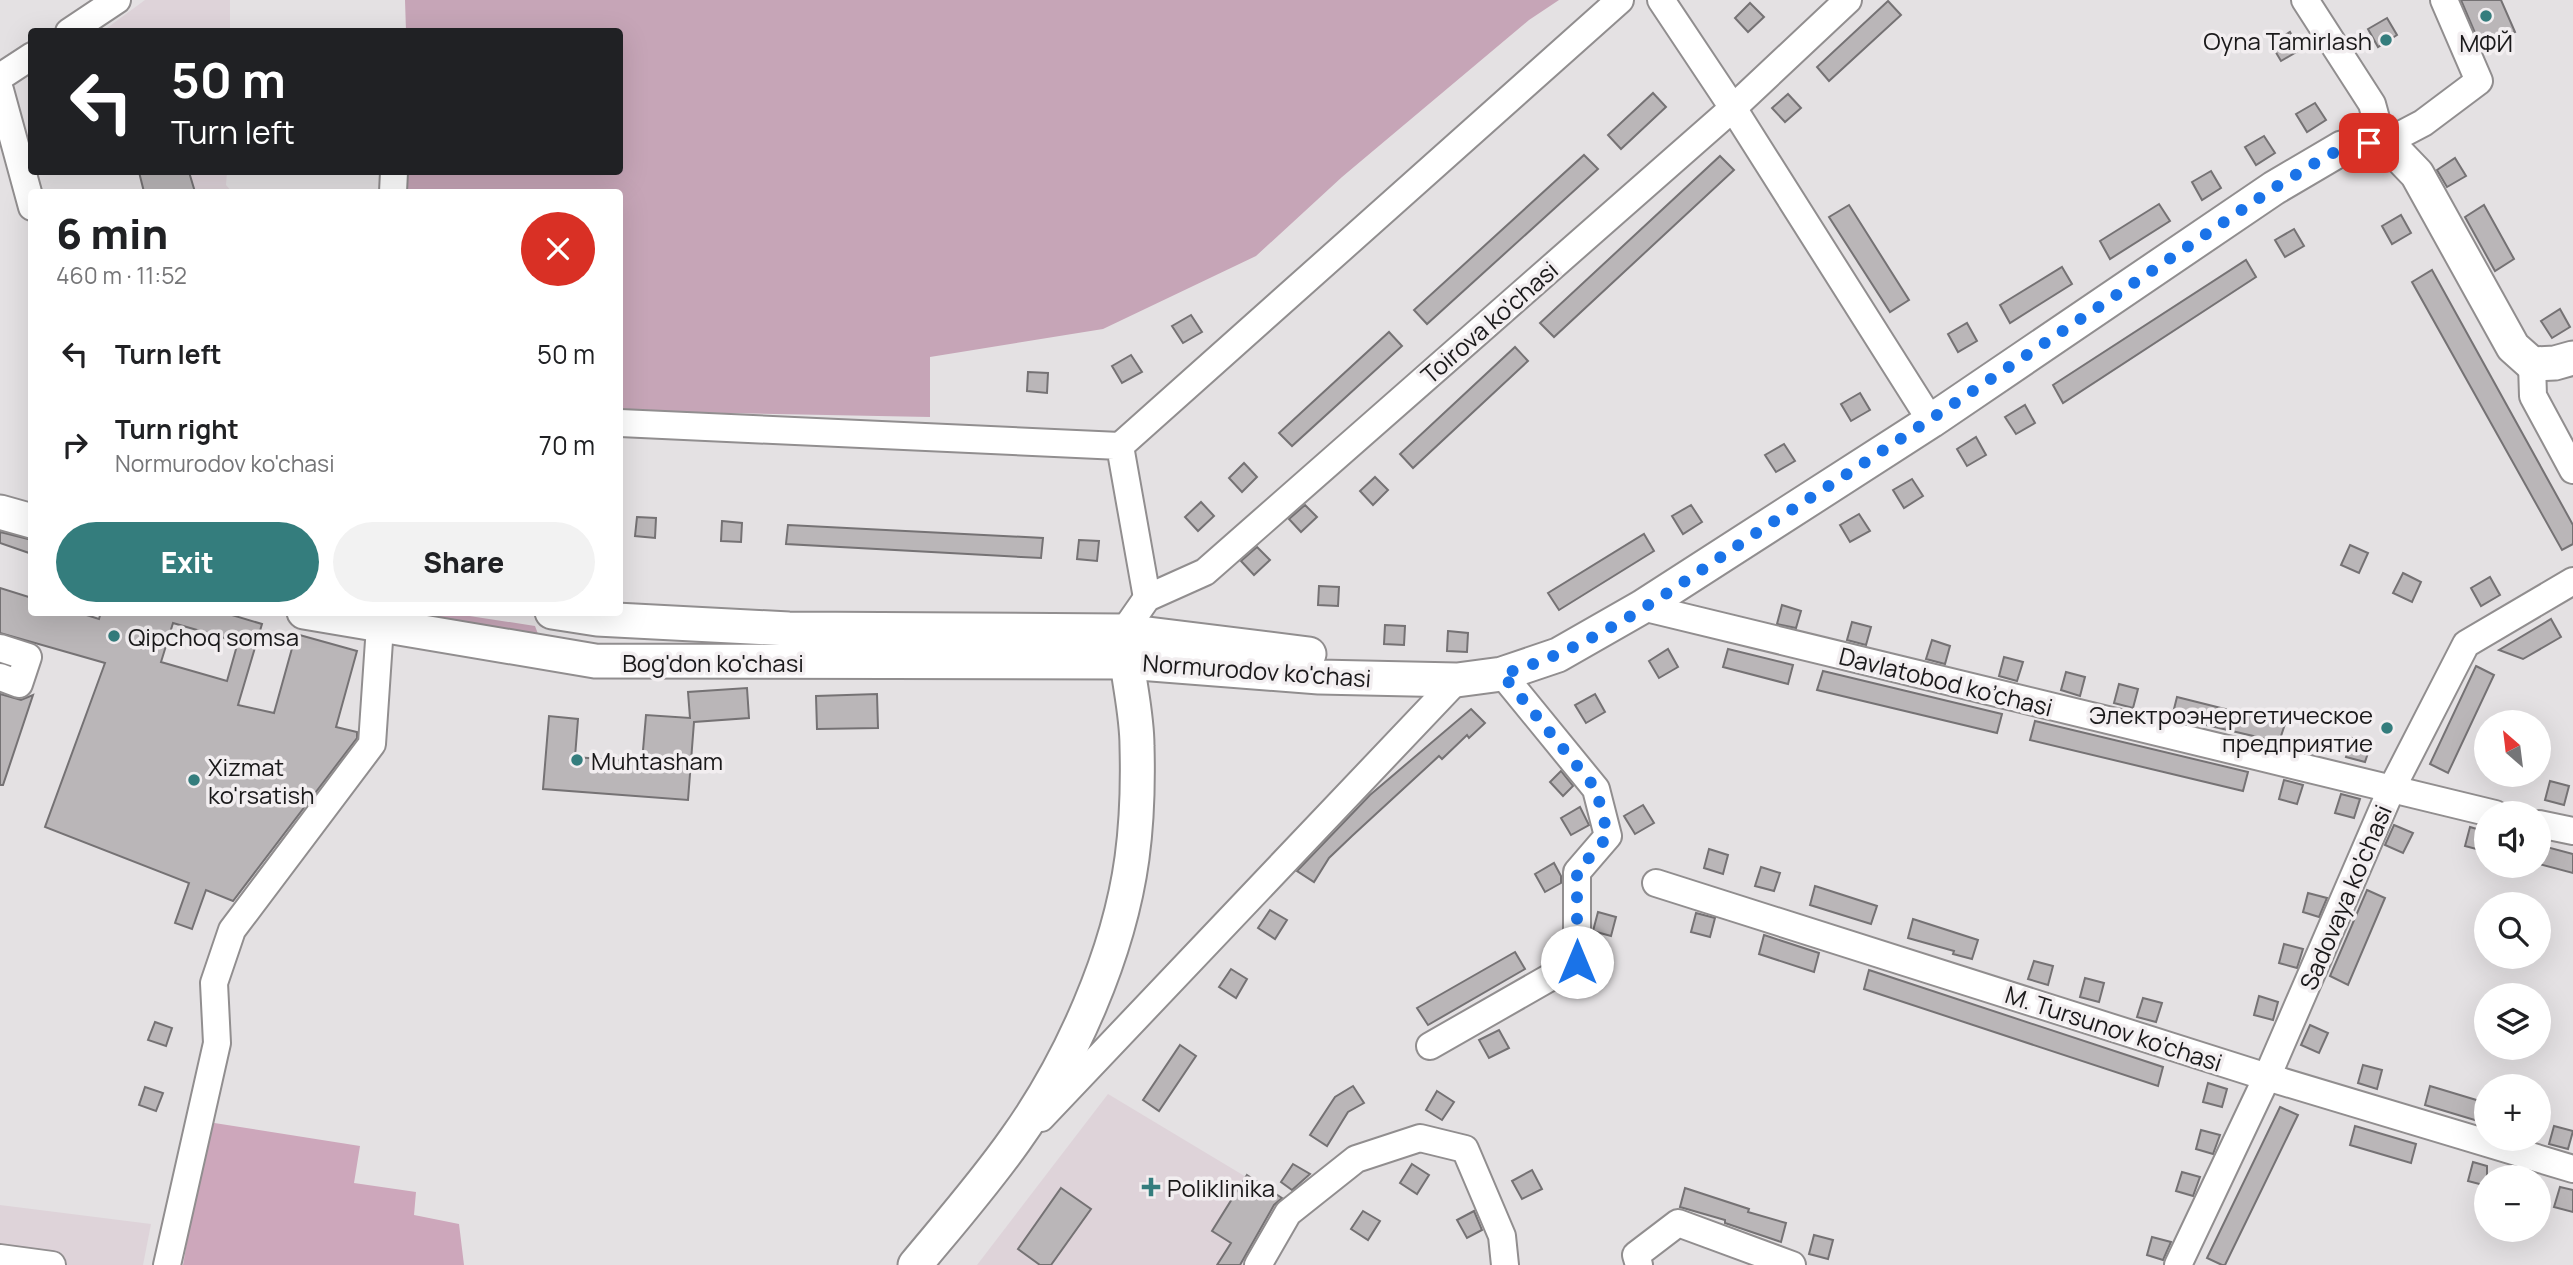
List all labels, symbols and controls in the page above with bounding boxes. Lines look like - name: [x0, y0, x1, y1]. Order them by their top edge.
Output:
- marker: МФЙ: [2478, 8, 2494, 24]
- place label: Oyna Tamirlash: [2203, 24, 2372, 57]
- place label: МФЙ: [2459, 26, 2513, 59]
- marker: Oyna Tamirlash: [2378, 32, 2394, 48]
- text: 50 m: [171, 46, 286, 113]
- icon: left: [56, 56, 147, 147]
- text: Turn left: [171, 110, 295, 154]
- pin: [2339, 113, 2399, 173]
- icon: arrive: [2350, 124, 2388, 162]
- text: 6 min: [56, 204, 168, 262]
- button: close: [521, 212, 595, 286]
- street label: Toirova ko'chasi: [1413, 253, 1565, 391]
- text: 460 m · 11:52: [56, 259, 187, 291]
- icon: left: [56, 335, 94, 373]
- text: Turn left: [115, 336, 222, 372]
- text: 50 m: [537, 336, 595, 372]
- text: Turn right: [115, 411, 239, 447]
- icon: right: [56, 426, 94, 464]
- text: 70 m: [539, 427, 595, 463]
- text: Normurodov ko'chasi: [115, 447, 335, 479]
- button: Exit: [56, 522, 319, 602]
- button: Share: [333, 522, 595, 602]
- place label: Qipchoq somsa: [128, 620, 299, 653]
- marker: Qipchoq somsa: [106, 628, 122, 644]
- street label: Davlatobod ko’chasi: [1836, 639, 2056, 723]
- street label: Bog'don ko'chasi: [622, 646, 804, 679]
- street label: Normurodov ko'chasi: [1142, 646, 1372, 694]
- place label: Электроэнергетическое предприятие: [2089, 698, 2373, 759]
- north arrow: [2474, 710, 2552, 788]
- map controls: [2474, 710, 2551, 1242]
- marker: Электроэнергетическое предприятие: [2379, 720, 2395, 736]
- place label: Muhtasham: [591, 744, 723, 777]
- place label: Xizmat ko'rsatish: [208, 750, 314, 811]
- marker: Muhtasham: [569, 752, 585, 768]
- marker: Xizmat ko'rsatish: [186, 772, 202, 788]
- street label: Sadovaya ko'chasi: [2291, 799, 2399, 995]
- button: sound: [2474, 801, 2551, 878]
- button: search: [2474, 892, 2551, 969]
- position arrow: [1540, 925, 1614, 999]
- street label: M. Tursunov ko'chasi: [2001, 977, 2227, 1079]
- button: layers: [2474, 983, 2551, 1060]
- button: +: [2474, 1074, 2551, 1151]
- button: −: [2474, 1165, 2551, 1242]
- place label: Poliklinika: [1167, 1171, 1275, 1204]
- marker: Poliklinika: [1141, 1177, 1161, 1197]

